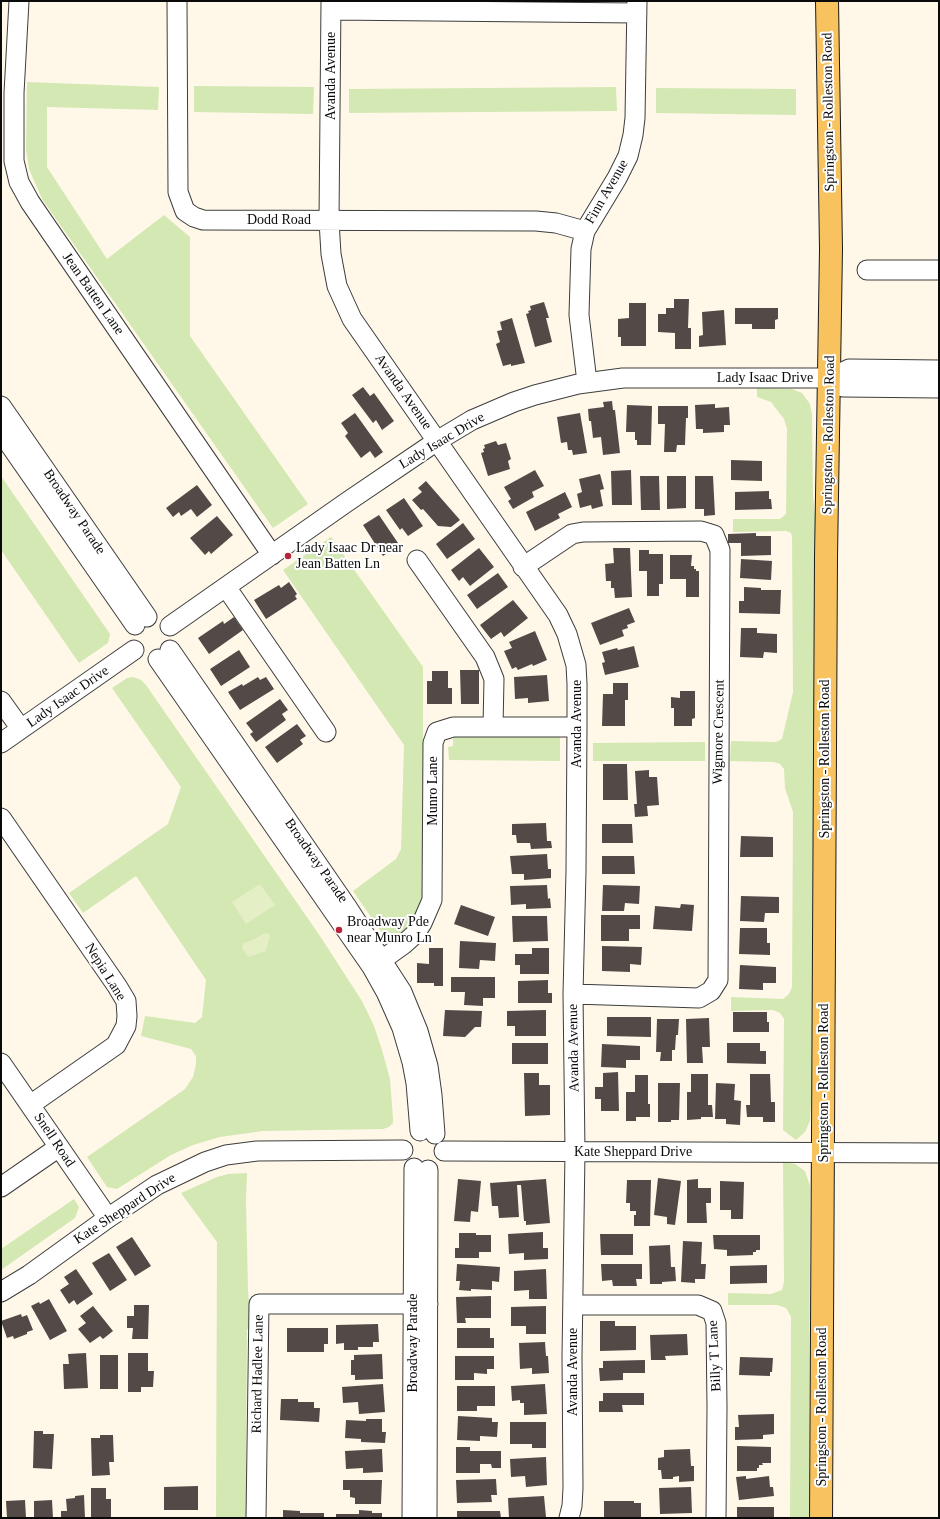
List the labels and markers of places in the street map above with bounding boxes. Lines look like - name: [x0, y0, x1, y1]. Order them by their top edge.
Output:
- place label: Lady Isaac Dr near Jean Batten Ln: [296, 540, 403, 572]
- marker: Lady Isaac Dr near Jean Batten Ln: [283, 551, 293, 561]
- place label: Broadway Pde near Munro Ln: [347, 914, 432, 946]
- marker: Broadway Pde near Munro Ln: [334, 925, 344, 935]

